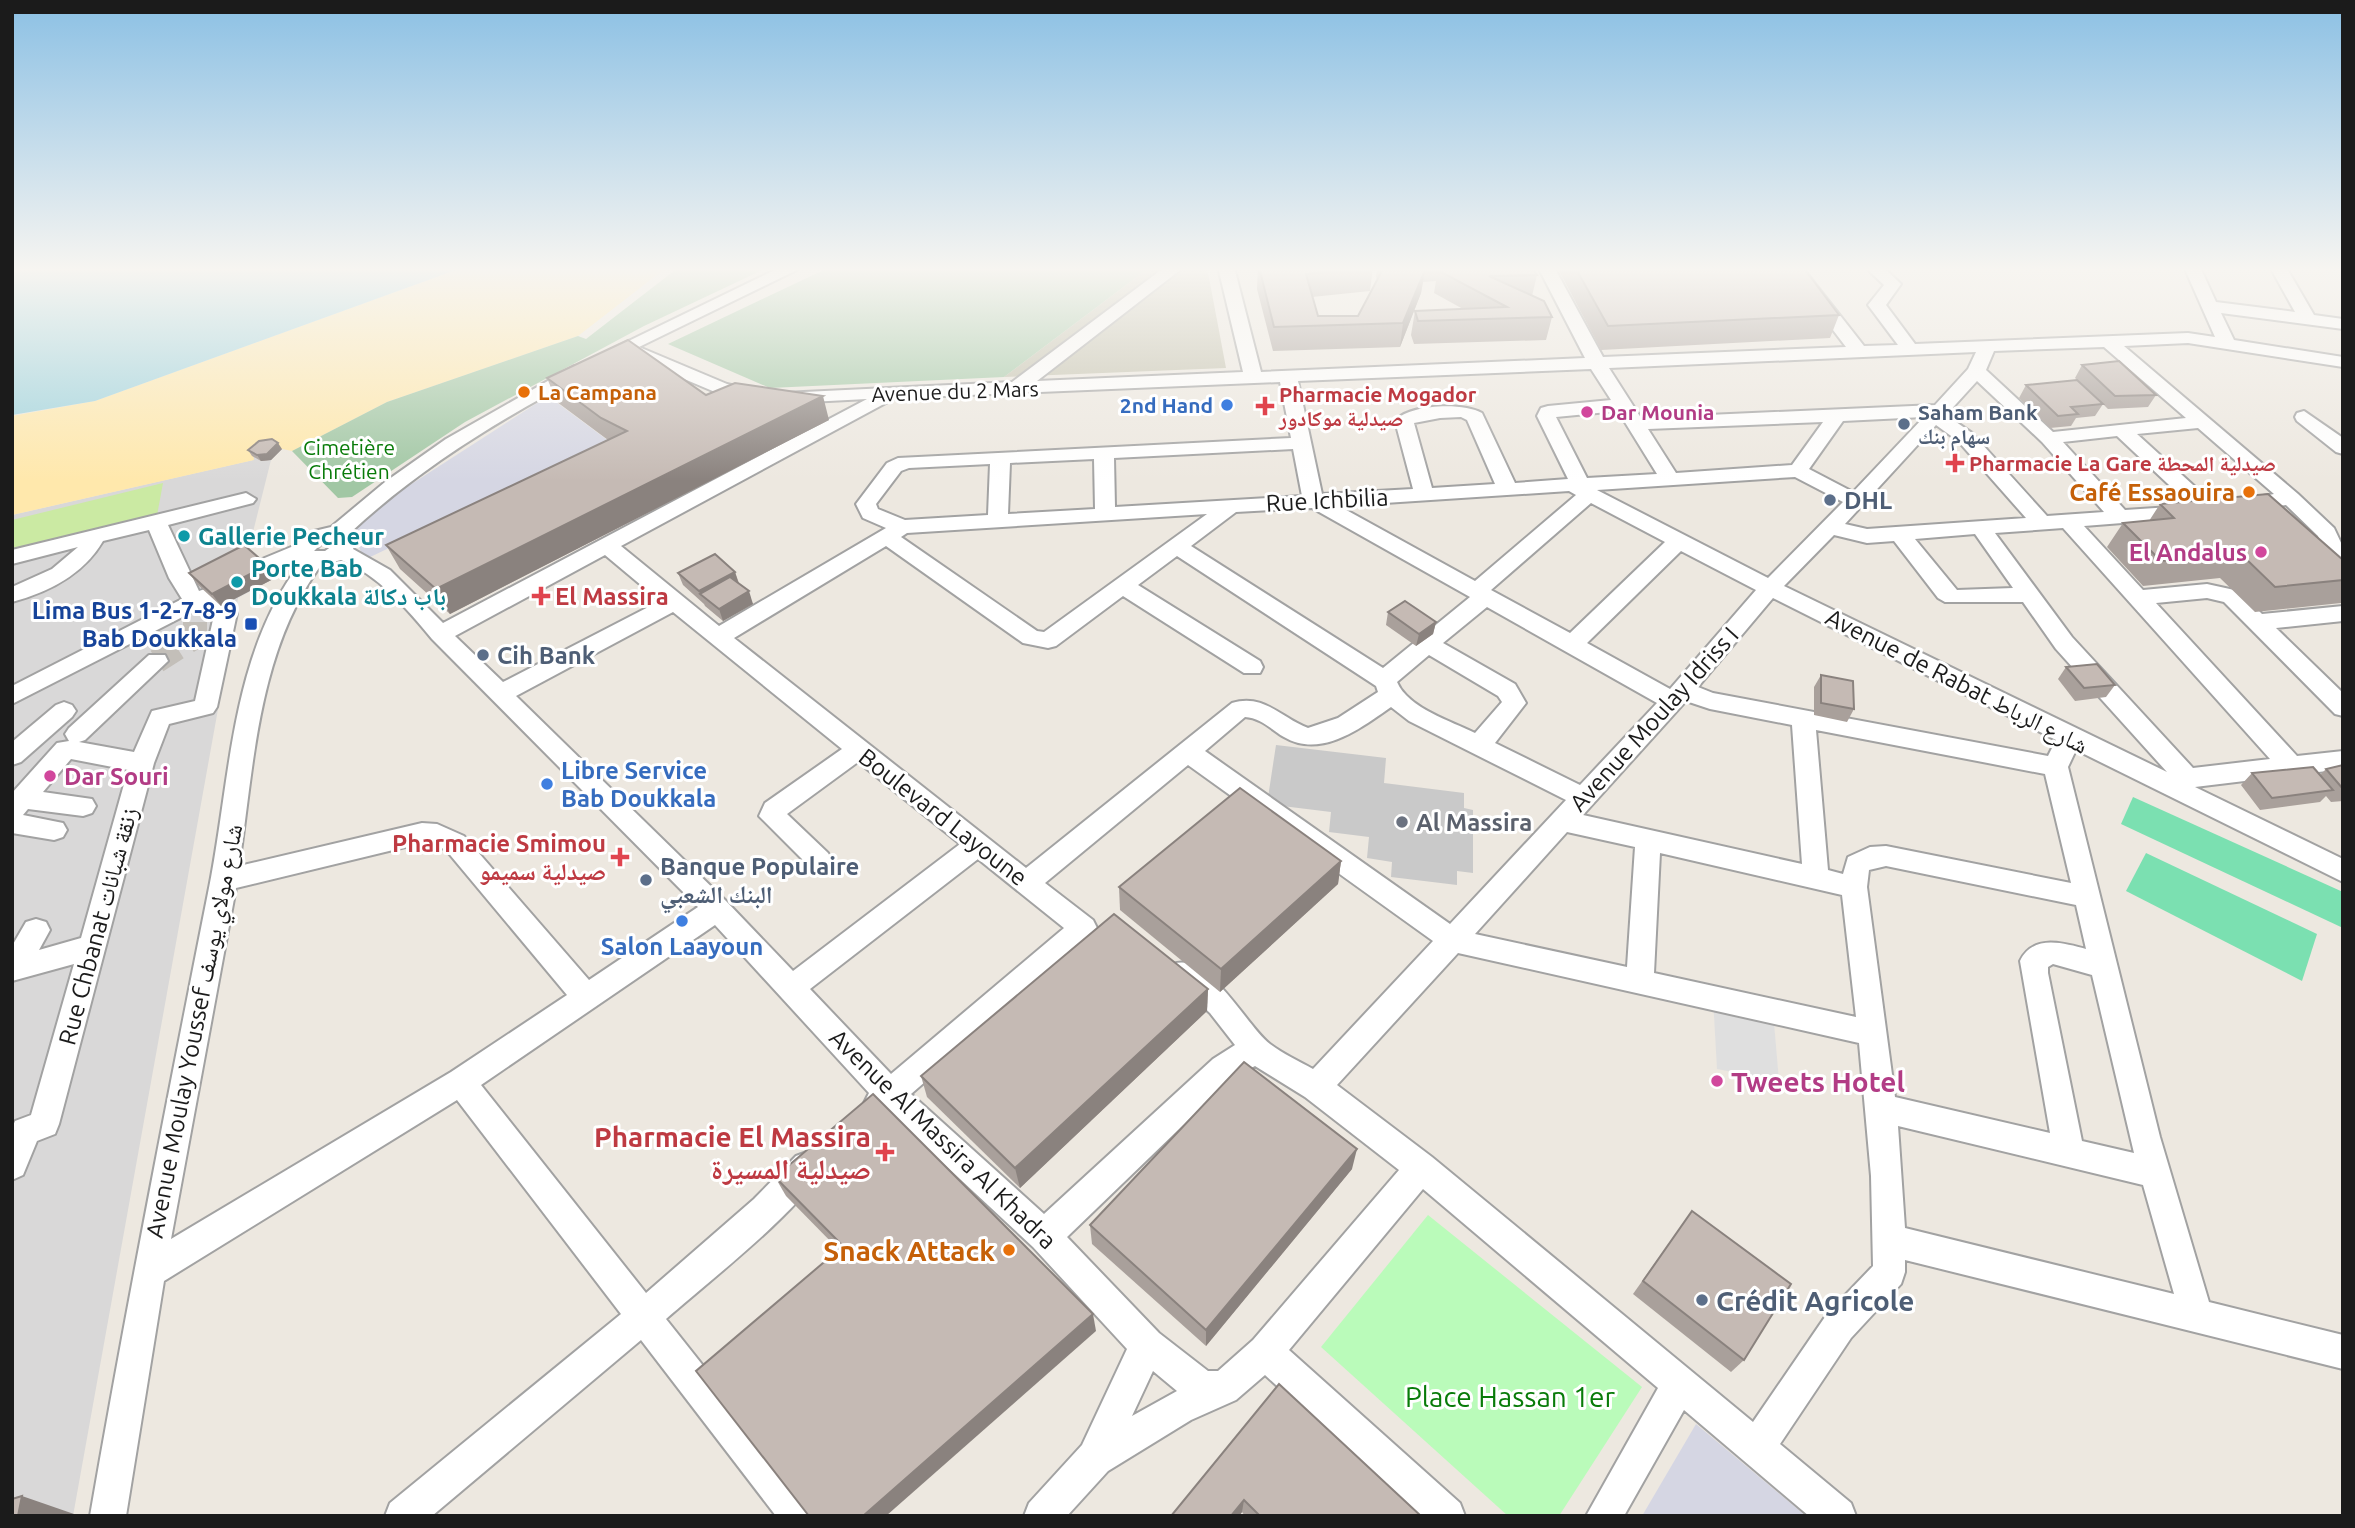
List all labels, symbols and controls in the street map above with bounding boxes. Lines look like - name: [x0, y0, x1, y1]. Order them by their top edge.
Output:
- street label: Avenue du 2 Mars: [871, 376, 1039, 406]
- place label: La Campana: [538, 380, 657, 404]
- place label: Pharmacie Mogador صيدلية موكادور: [1278, 382, 1477, 431]
- marker: La Campana: [516, 384, 532, 400]
- place label: 2nd Hand: [1120, 393, 1213, 417]
- marker: 2nd Hand: [1219, 397, 1235, 413]
- marker: Pharmacie Mogador صيدلية موكادور: [1257, 398, 1273, 414]
- place label: Dar Mounia: [1601, 400, 1714, 424]
- place label: Saham Bank سهام بنك: [1918, 400, 2038, 451]
- marker: Dar Mounia: [1579, 404, 1595, 420]
- marker: Saham Bank سهام بنك: [1896, 416, 1912, 432]
- park label: Cimetière Chrétien: [303, 435, 395, 483]
- place label: Pharmacie La Gare صيدلية المحطة: [1969, 451, 2276, 476]
- marker: Pharmacie La Gare صيدلية المحطة: [1947, 455, 1963, 471]
- place label: Café Essaouira: [2069, 479, 2235, 506]
- street label: Rue Ichbilia: [1265, 483, 1389, 517]
- marker: Café Essaouira: [2241, 484, 2257, 500]
- place label: DHL: [1844, 487, 1892, 514]
- marker: DHL: [1822, 492, 1838, 508]
- place label: Gallerie Pecheur: [198, 523, 384, 550]
- marker: Gallerie Pecheur: [176, 528, 192, 544]
- place label: El Andalus: [2129, 539, 2247, 566]
- marker: El Andalus: [2253, 544, 2269, 560]
- place label: Porte Bab Doukkala باب دكالة: [251, 555, 446, 610]
- marker: Porte Bab Doukkala باب دكالة: [229, 574, 245, 590]
- place label: El Massira: [555, 583, 669, 610]
- marker: El Massira: [533, 588, 549, 604]
- place label: Lima Bus 1-2-7-8-9 Bab Doukkala: [32, 597, 237, 652]
- street label: Avenue de Rabat شارع الرباط: [1821, 603, 2093, 761]
- marker: Lima Bus 1-2-7-8-9 Bab Doukkala: [243, 616, 259, 632]
- street label: Avenue Moulay Idriss I: [1564, 621, 1744, 817]
- place label: Cih Bank: [497, 642, 596, 669]
- marker: Cih Bank: [475, 647, 491, 663]
- street label: Boulevard Layoune: [854, 743, 1032, 891]
- place label: Libre Service Bab Doukkala: [561, 757, 716, 812]
- place label: Dar Souri: [64, 763, 169, 790]
- marker: Dar Souri: [42, 768, 58, 784]
- marker: Libre Service Bab Doukkala: [539, 776, 555, 792]
- street label: Rue Chbanat زنقة شبانات: [53, 804, 143, 1048]
- place label: Al Massira: [1416, 809, 1532, 836]
- marker: Al Massira: [1394, 814, 1410, 830]
- street label: Avenue Moulay Youssef شارع مولاي يوسف: [141, 822, 253, 1241]
- place label: Pharmacie Smimou صيدلية سميمو: [392, 830, 606, 885]
- marker: Pharmacie Smimou صيدلية سميمو: [612, 849, 628, 865]
- place label: Banque Populaire البنك الشعبي: [660, 853, 859, 913]
- marker: Banque Populaire البنك الشعبي: [638, 872, 654, 888]
- marker: Salon Laayoun: [674, 913, 690, 929]
- place label: Salon Laayoun: [601, 933, 763, 960]
- street label: Avenue Al Massira Al Khadra: [824, 1024, 1062, 1254]
- place label: Tweets Hotel: [1731, 1066, 1905, 1097]
- marker: Tweets Hotel: [1709, 1073, 1725, 1089]
- place label: Pharmacie El Massira صيدلية المسيرة: [594, 1121, 871, 1185]
- marker: Pharmacie El Massira صيدلية المسيرة: [877, 1144, 893, 1160]
- place label: Snack Attack: [823, 1235, 995, 1266]
- marker: Snack Attack: [1001, 1242, 1017, 1258]
- place label: Crédit Agricole: [1716, 1285, 1914, 1316]
- marker: Crédit Agricole: [1694, 1292, 1710, 1308]
- park label: Place Hassan 1er: [1405, 1381, 1615, 1412]

